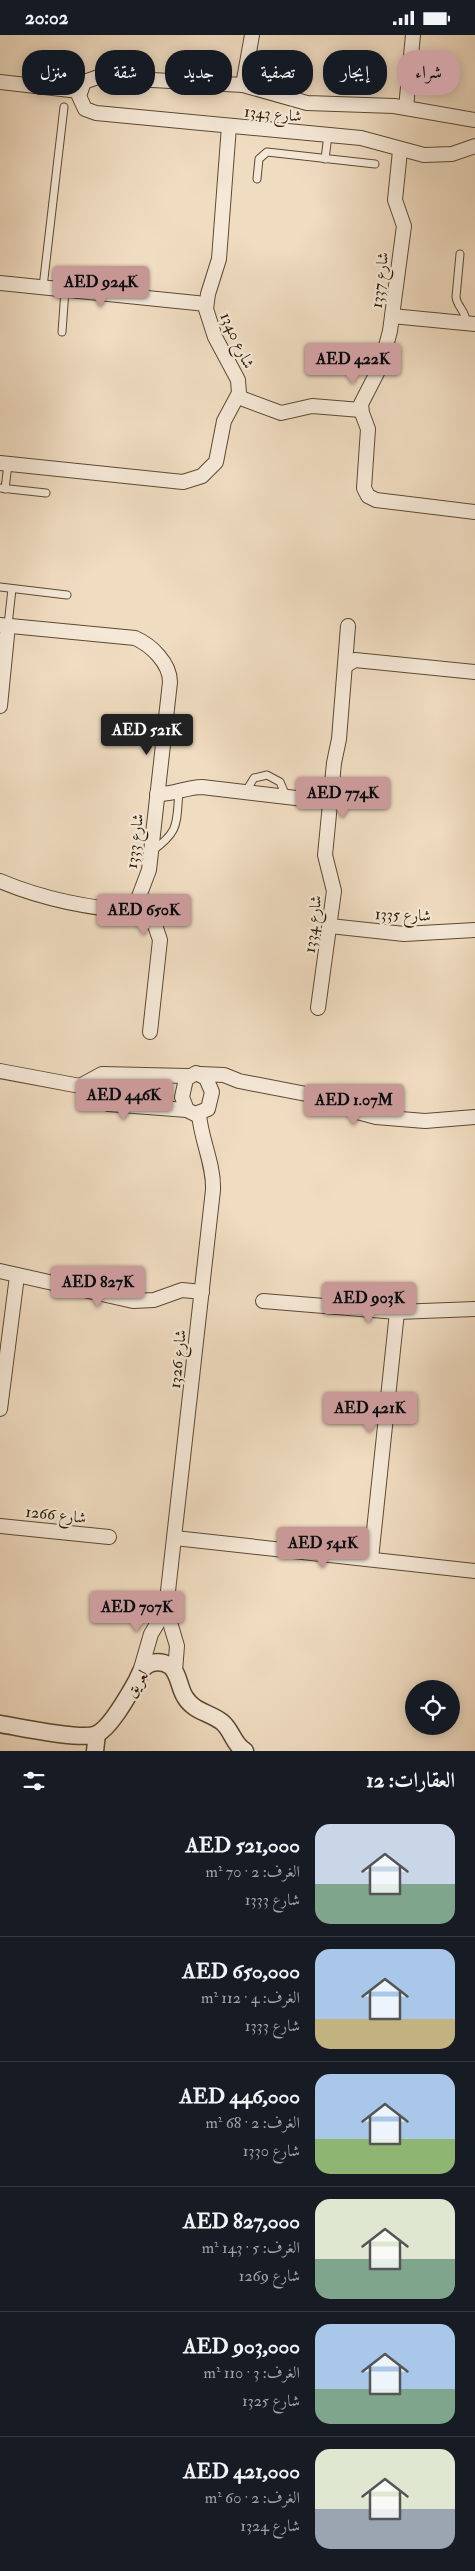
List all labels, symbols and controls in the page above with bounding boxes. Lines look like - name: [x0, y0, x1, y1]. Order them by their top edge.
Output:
- text: 20:02: [25, 6, 68, 30]
- chip: منزل: [22, 50, 85, 95]
- chip: شقة: [95, 50, 155, 95]
- chip: جديد: [165, 50, 232, 95]
- chip: تصفية: [242, 50, 313, 95]
- chip: إيجار: [323, 50, 387, 95]
- chip: شراء: [397, 50, 460, 95]
- street label: شارع 1343: [243, 102, 303, 129]
- street label: شارع 1337: [367, 251, 396, 310]
- pin: AED 924K: [49, 265, 153, 308]
- text: AED 924K: [64, 272, 138, 292]
- street label: شارع 1340: [213, 309, 259, 373]
- pin: AED 422K: [301, 343, 405, 385]
- text: AED 422K: [316, 349, 390, 369]
- pin: AED 521K: [95, 713, 199, 756]
- text: AED 521K: [112, 720, 182, 740]
- pin: AED 774K: [291, 777, 395, 819]
- text: AED 774K: [307, 783, 379, 803]
- street label: شارع 1333: [122, 812, 151, 870]
- pin: AED 650K: [92, 893, 196, 936]
- street label: شارع 1334: [300, 894, 329, 954]
- text: AED 650K: [108, 900, 180, 920]
- street label: شارع 1335: [374, 904, 431, 929]
- pin: AED 446K: [72, 1079, 176, 1121]
- pin: AED 1.07M: [297, 1083, 411, 1126]
- text: AED 446K: [87, 1085, 161, 1105]
- text: AED 1.07M: [315, 1090, 393, 1110]
- pin: AED 827K: [46, 1265, 150, 1308]
- text: AED 827K: [62, 1272, 134, 1292]
- pin: AED 903K: [317, 1281, 421, 1324]
- text: AED 903K: [333, 1288, 405, 1308]
- street label: شارع 1326: [165, 1329, 194, 1390]
- pin: AED 421K: [318, 1391, 422, 1434]
- text: AED 421K: [334, 1398, 406, 1418]
- street label: شارع 1266: [24, 1502, 87, 1531]
- pin: AED 541K: [271, 1527, 375, 1569]
- text: AED 541K: [288, 1533, 358, 1553]
- pin: AED 707K: [85, 1591, 189, 1633]
- text: AED 707K: [101, 1597, 173, 1617]
- street label: لعريق: [120, 1666, 153, 1701]
- map controls: [405, 1680, 460, 1735]
- button: locate: [405, 1680, 460, 1735]
- icon: filters: [20, 1767, 48, 1795]
- text: العقارات: 12: [366, 1767, 455, 1794]
- text: AED 521,000: [185, 1832, 300, 1859]
- icon: home: [355, 1844, 415, 1904]
- text: الغرف: 2 · 70 m²: [206, 1862, 300, 1882]
- text: شارع 1333: [245, 1890, 300, 1910]
- text: AED 650,000: [182, 1958, 300, 1985]
- icon: home: [355, 1969, 415, 2029]
- text: الغرف: 4 · 112 m²: [201, 1988, 300, 2008]
- text: شارع 1333: [245, 2016, 300, 2036]
- text: AED 446,000: [180, 2083, 300, 2110]
- icon: home: [355, 2094, 415, 2154]
- text: الغرف: 2 · 68 m²: [205, 2113, 300, 2133]
- text: شارع 1330: [243, 2141, 300, 2161]
- text: AED 827,000: [183, 2208, 300, 2235]
- icon: home: [355, 2219, 415, 2279]
- text: الغرف: 5 · 143 m²: [202, 2238, 300, 2258]
- text: شارع 1269: [239, 2266, 300, 2286]
- text: AED 903,000: [183, 2333, 300, 2360]
- icon: home: [355, 2344, 415, 2404]
- text: الغرف: 3 · 110 m²: [203, 2363, 300, 2383]
- text: شارع 1325: [242, 2391, 300, 2411]
- text: AED 421,000: [183, 2458, 300, 2485]
- icon: home: [355, 2469, 415, 2529]
- text: الغرف: 2 · 60 m²: [205, 2488, 300, 2508]
- text: شارع 1324: [240, 2516, 300, 2536]

